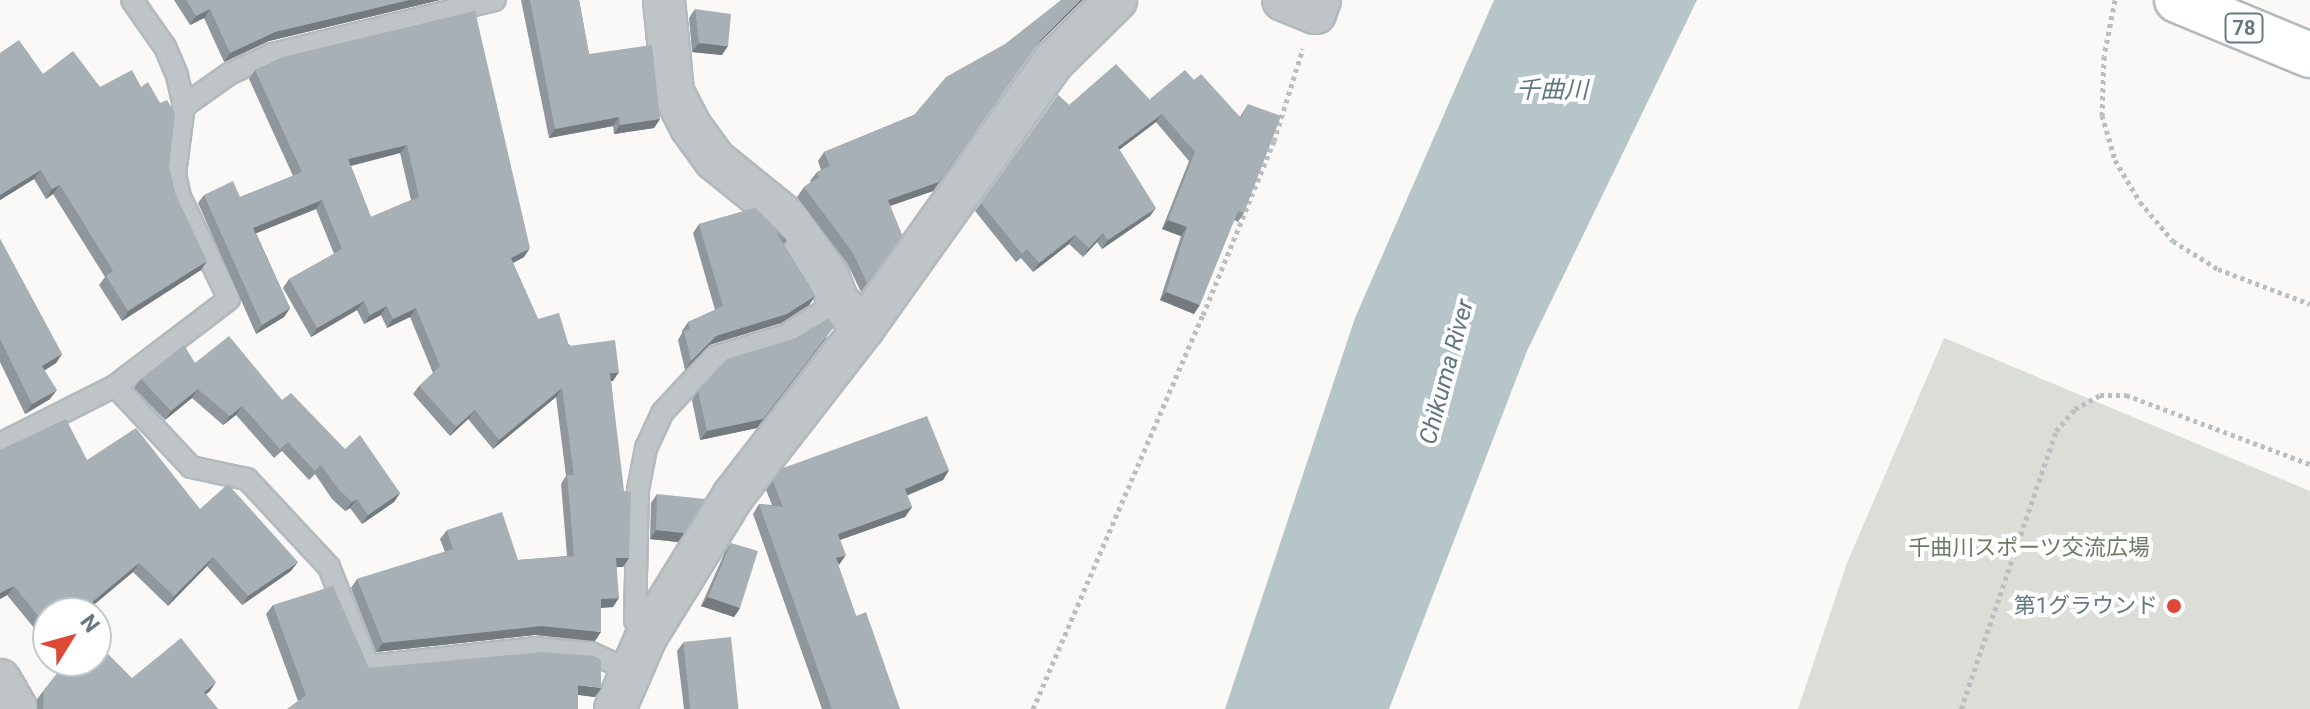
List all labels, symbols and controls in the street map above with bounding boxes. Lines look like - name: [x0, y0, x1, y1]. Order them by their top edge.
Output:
- road number: 78: [2224, 12, 2264, 44]
- water label: 千曲川: [1516, 77, 1588, 105]
- water label: Chikuma River: [1414, 297, 1480, 447]
- park label: 千曲川スポーツ交流広場: [1908, 535, 2150, 561]
- place label: 第1グラウンド: [2014, 593, 2158, 619]
- north arrow: [32, 597, 112, 677]
- marker: 第1グラウンド: [2165, 597, 2183, 615]
- text: N: [75, 610, 105, 637]

